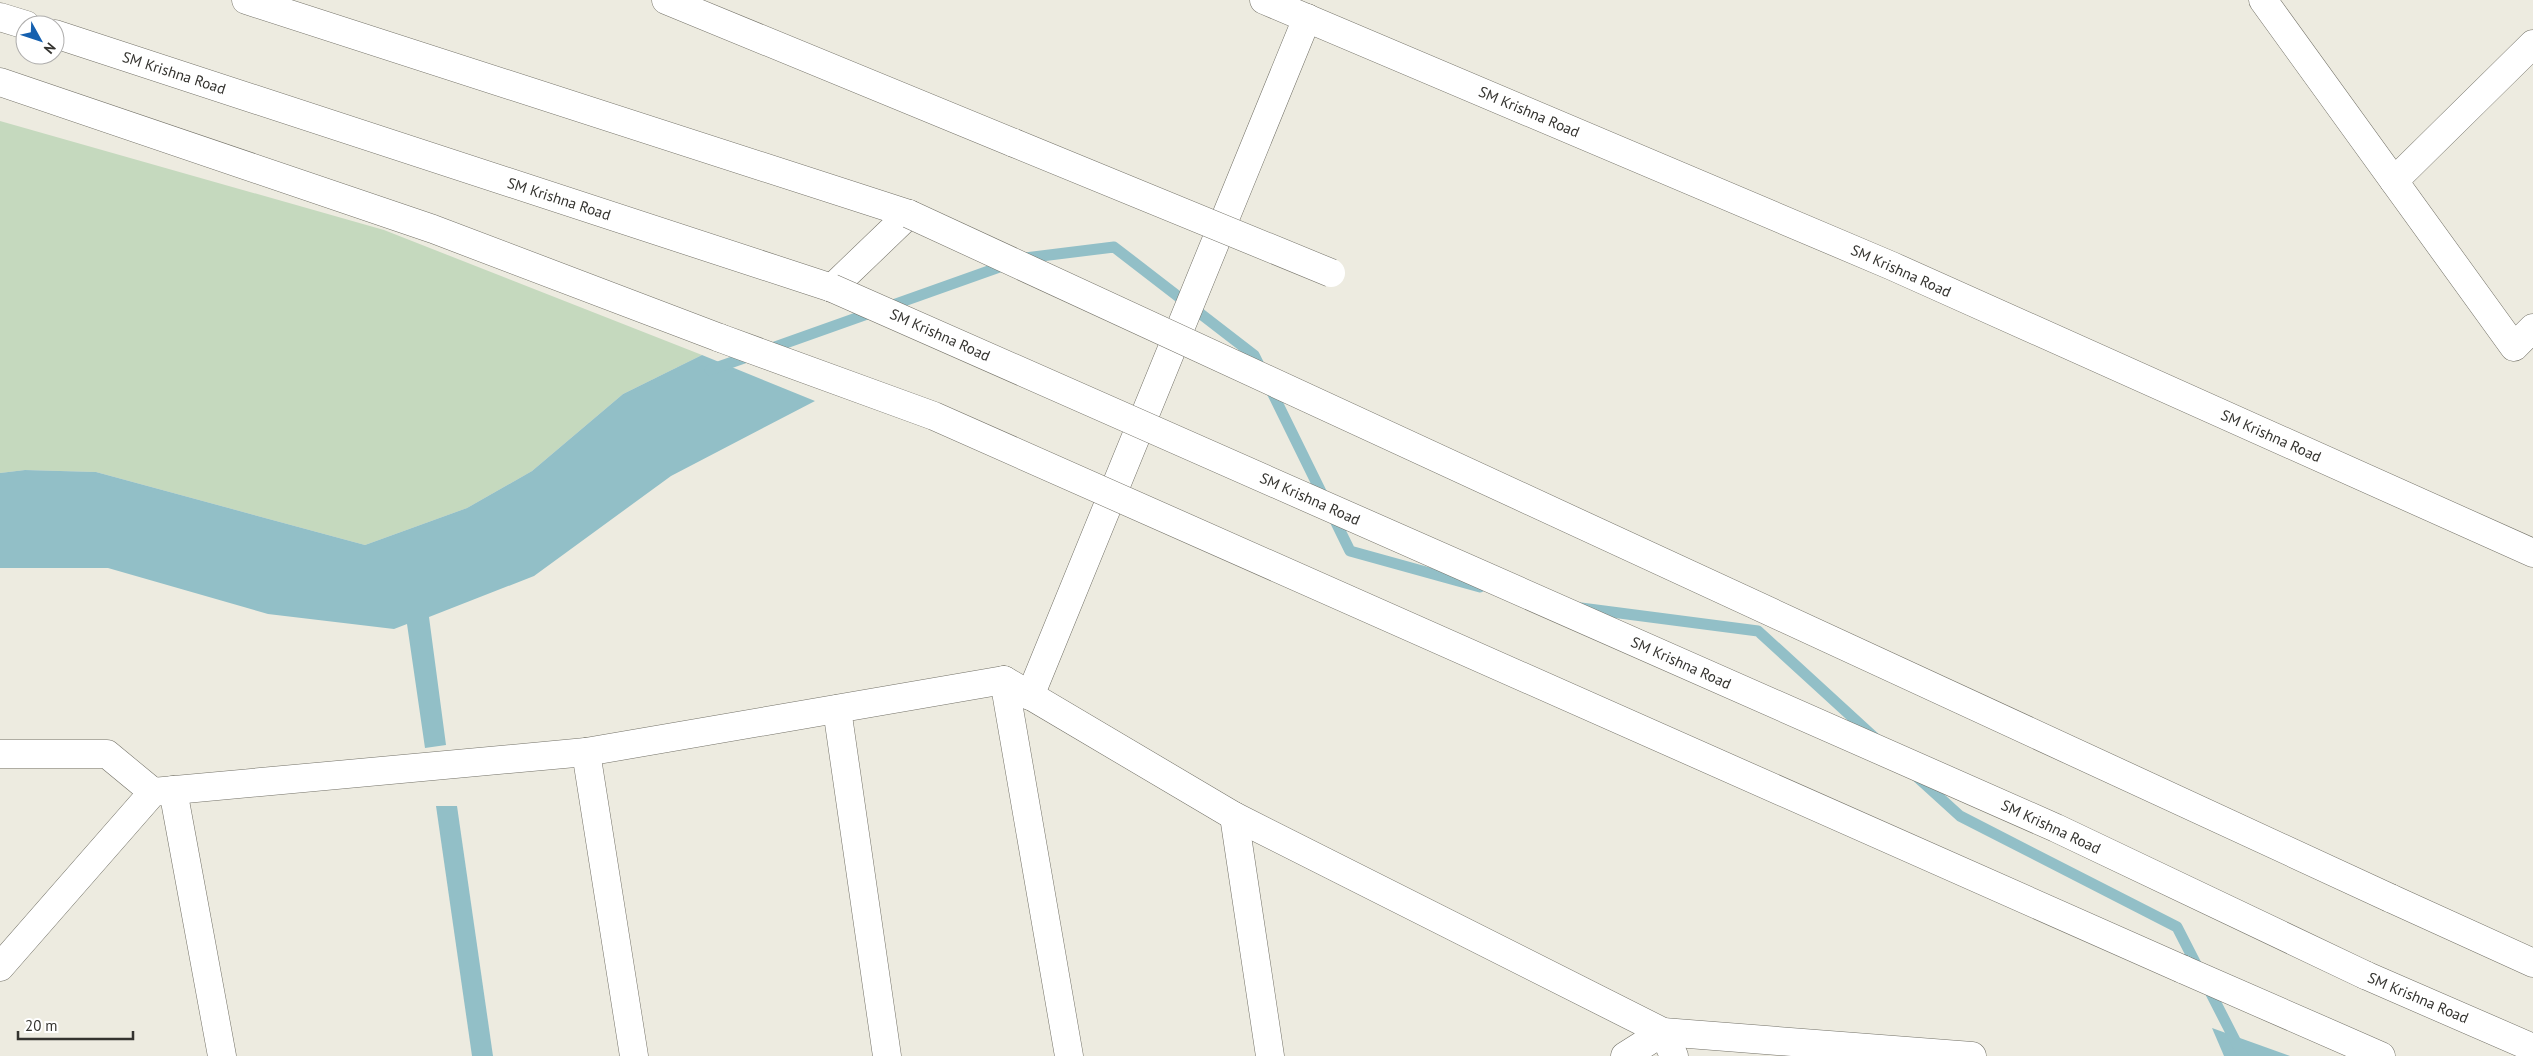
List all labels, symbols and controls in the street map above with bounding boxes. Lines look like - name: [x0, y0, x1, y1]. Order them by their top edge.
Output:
- north arrow: [15, 15, 65, 65]
- text: N: [40, 39, 60, 58]
- street label: SM Krishna Road: [120, 47, 228, 98]
- street label: SM Krishna Road: [1476, 82, 1582, 141]
- street label: SM Krishna Road: [505, 173, 613, 224]
- street label: SM Krishna Road: [1848, 240, 1954, 301]
- street label: SM Krishna Road: [887, 304, 993, 365]
- street label: SM Krishna Road: [2218, 405, 2324, 466]
- street label: SM Krishna Road: [1257, 468, 1363, 529]
- street label: SM Krishna Road: [1628, 632, 1734, 693]
- street label: SM Krishna Road: [1998, 795, 2104, 858]
- street label: SM Krishna Road: [2365, 968, 2471, 1027]
- scale bar: [18, 1008, 132, 1040]
- text: 20 m: [25, 1016, 58, 1035]

